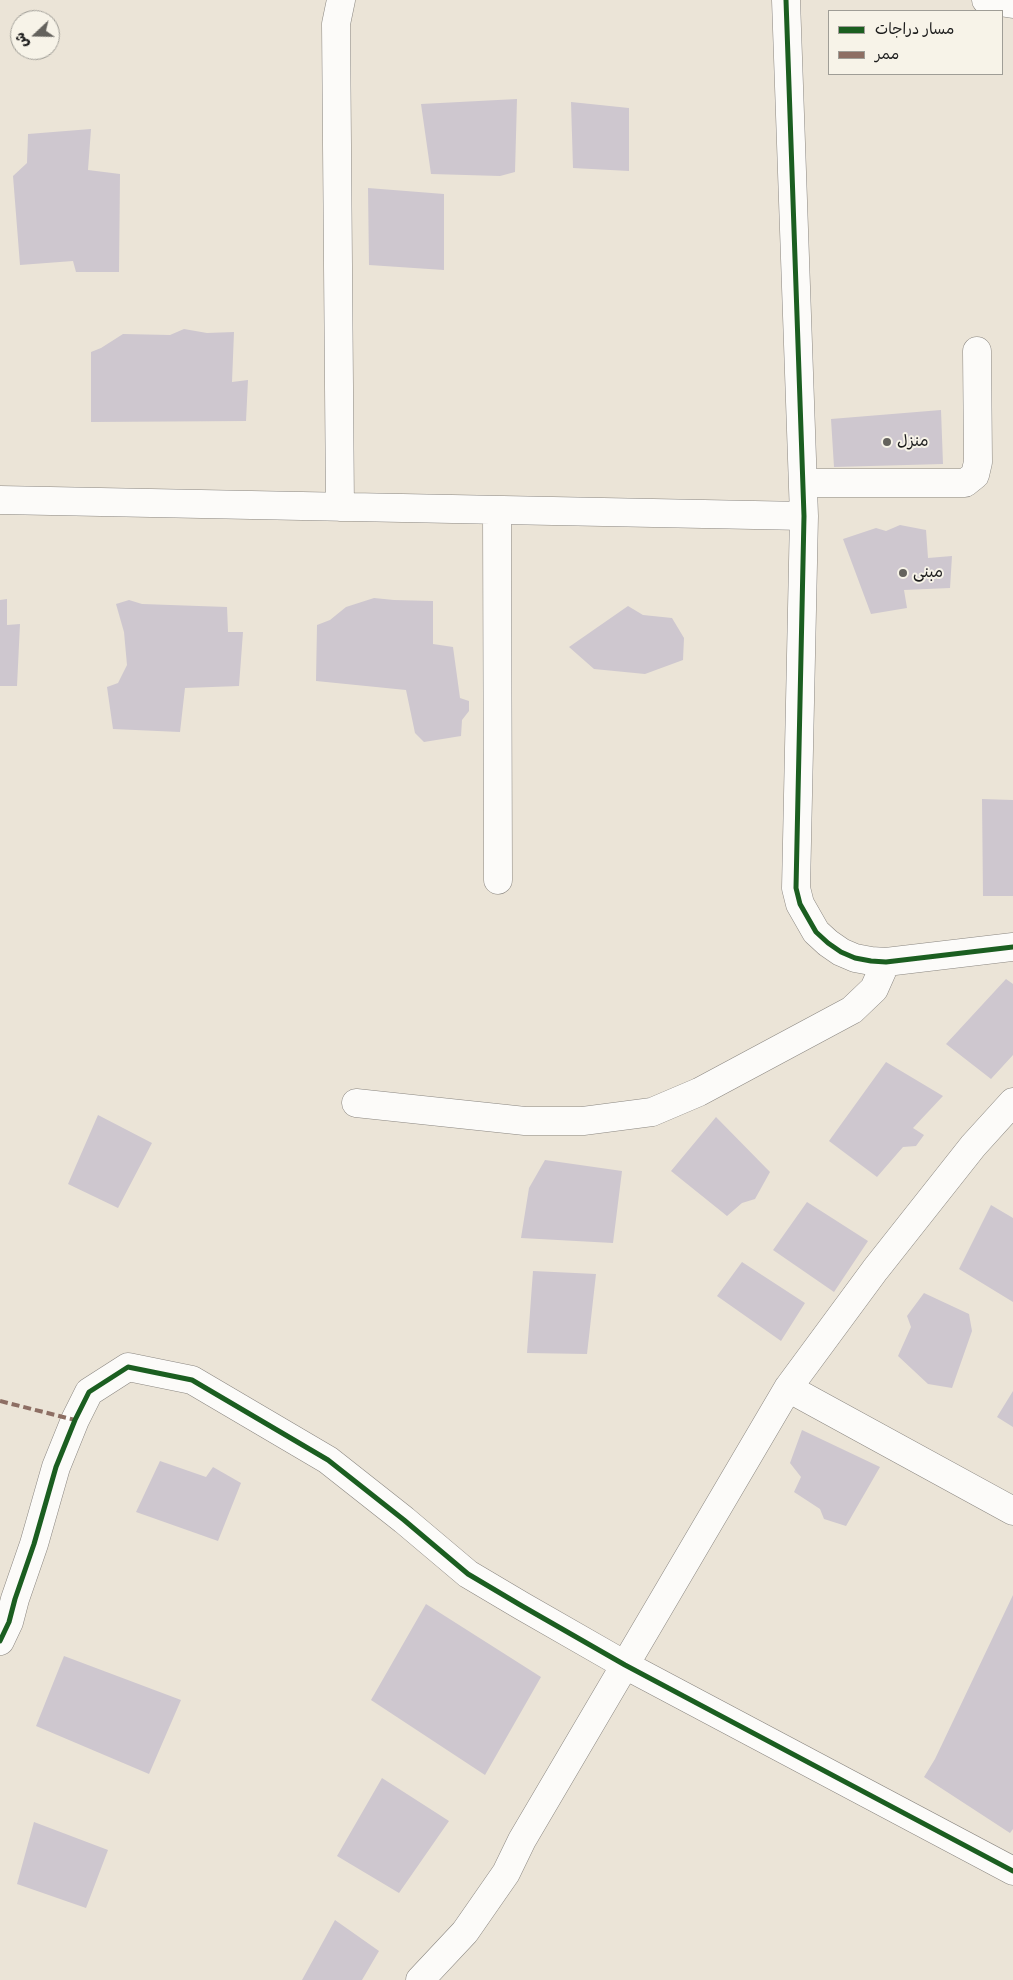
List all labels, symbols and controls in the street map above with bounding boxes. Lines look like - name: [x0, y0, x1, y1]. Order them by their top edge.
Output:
- north arrow: [10, 10, 60, 60]
- legend: [828, 10, 1003, 75]
- text: مسار دراجات: [875, 20, 954, 39]
- text: ش: [11, 30, 32, 50]
- text: ممر: [875, 45, 899, 64]
- place label: منزل: [897, 432, 929, 452]
- marker: منزل: [881, 436, 893, 448]
- place label: مبنى: [913, 563, 943, 583]
- marker: مبنى: [897, 567, 909, 579]

